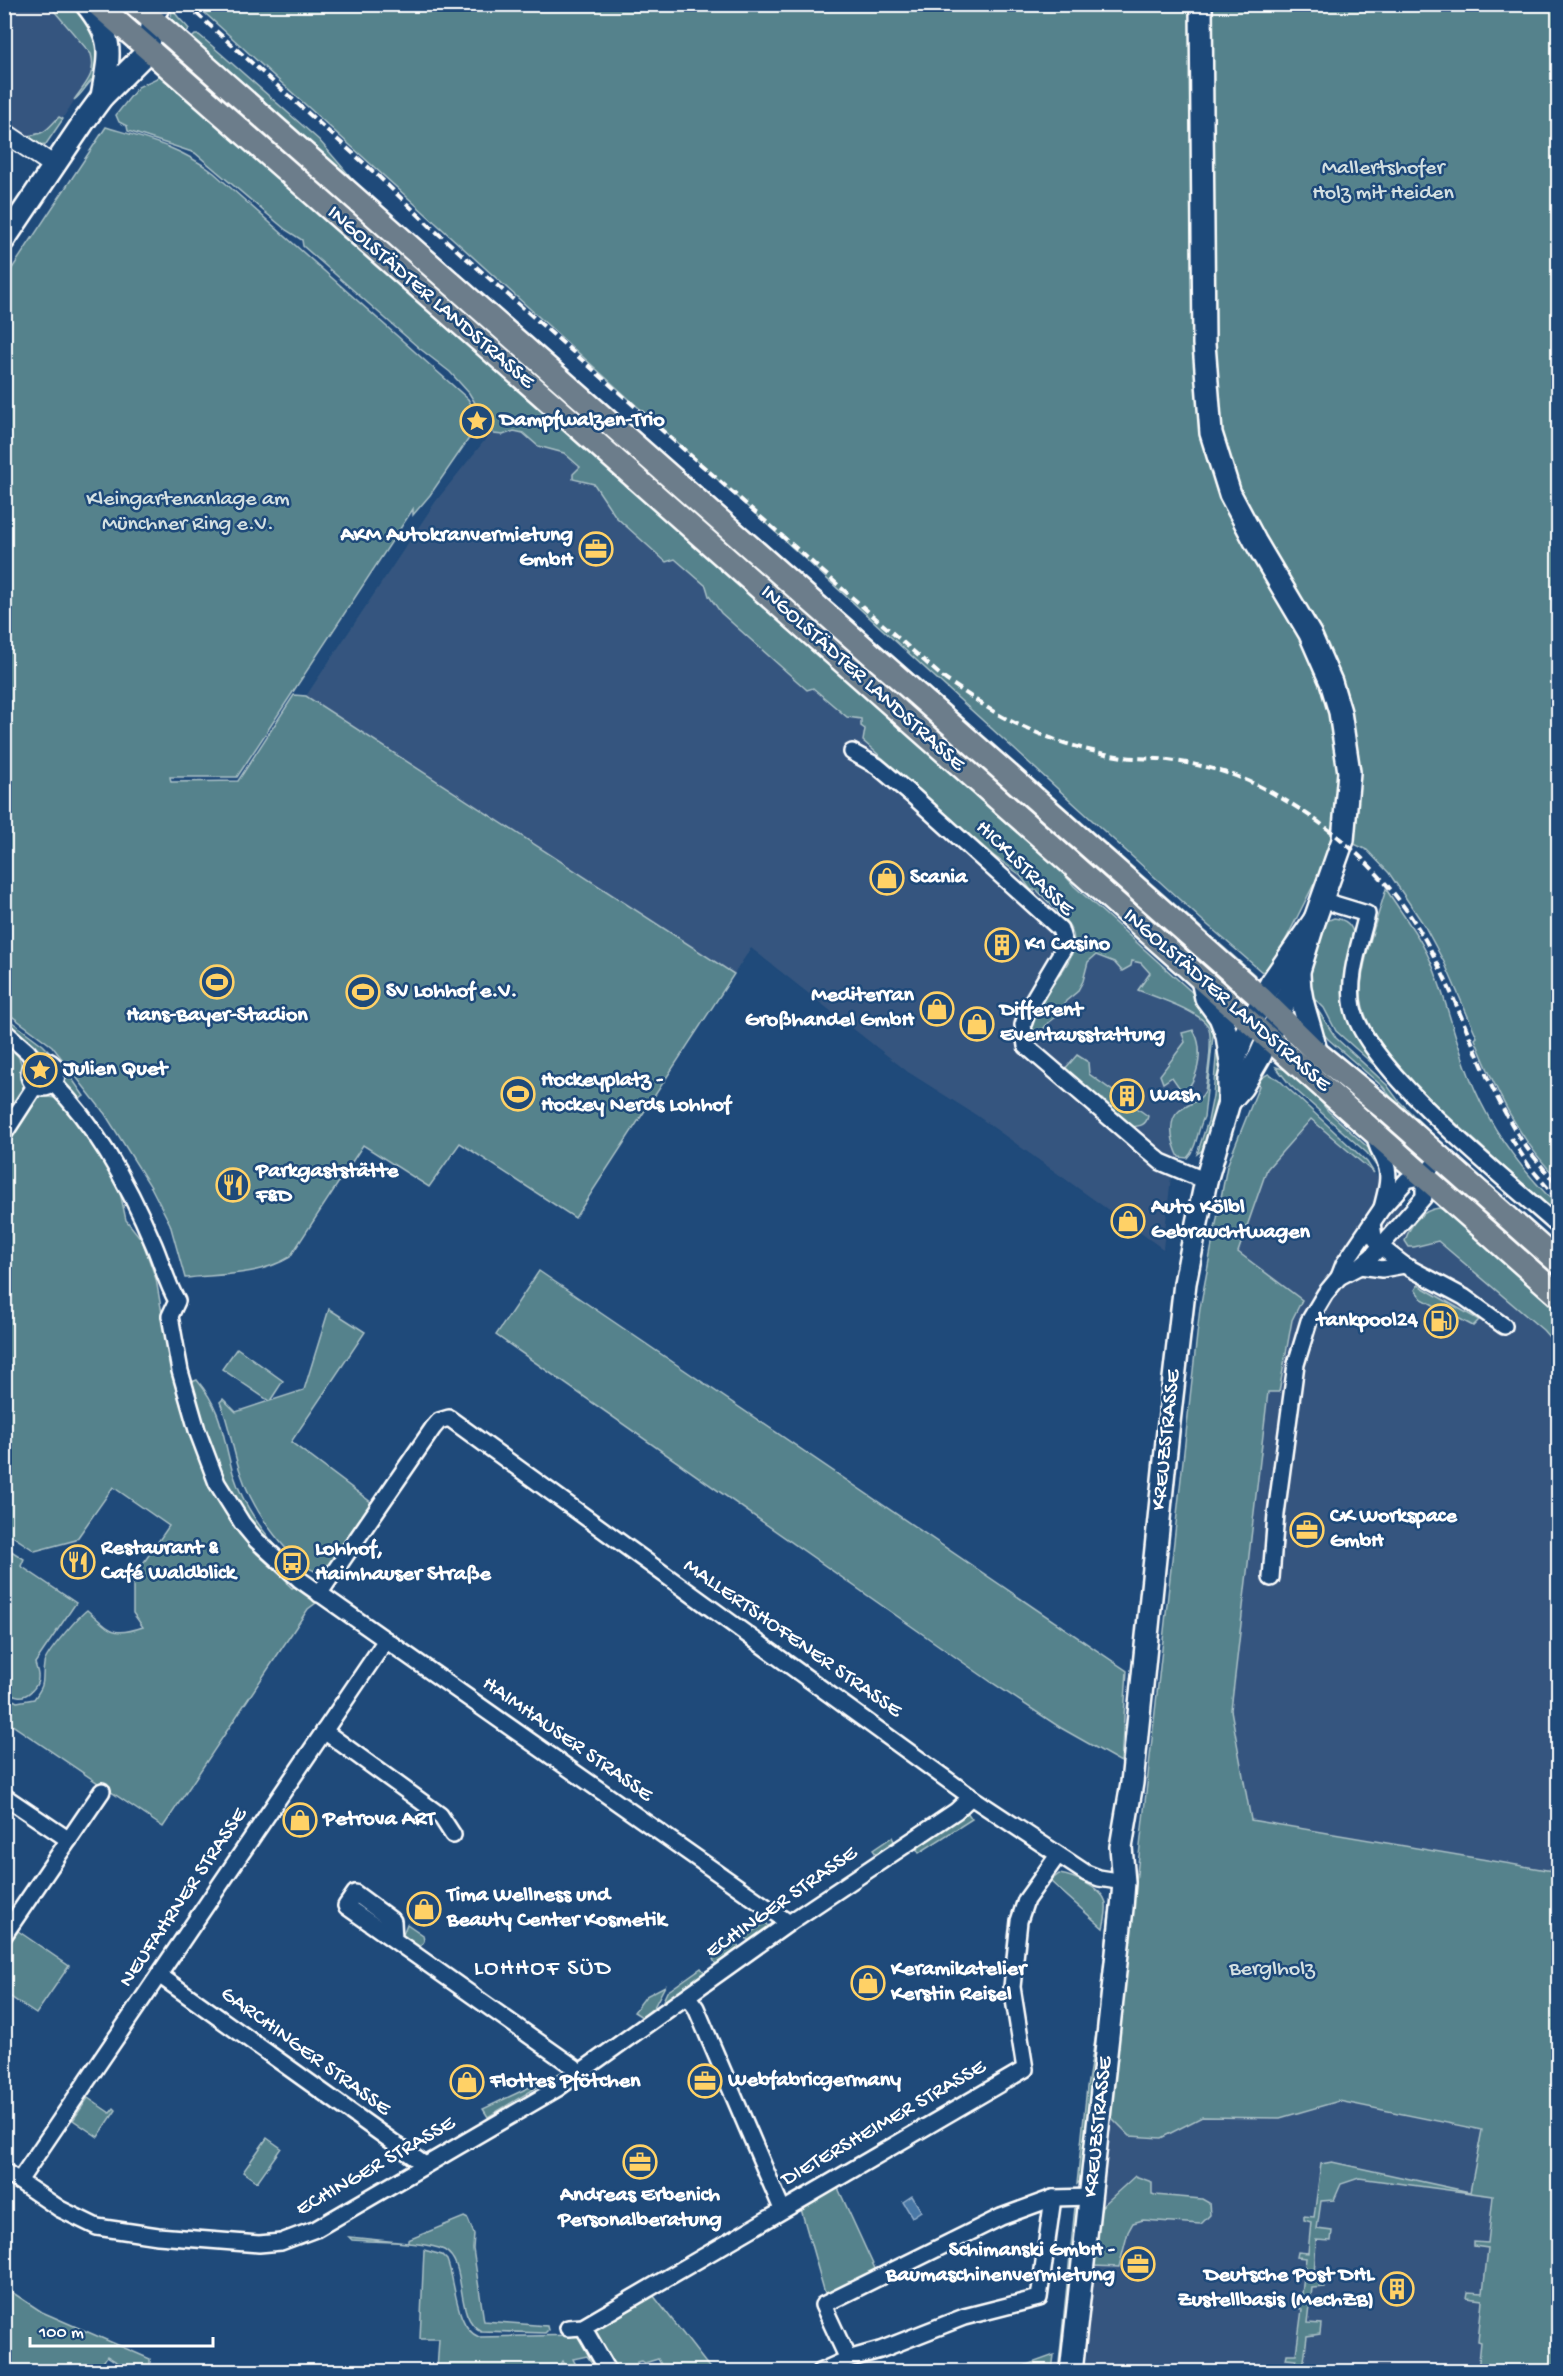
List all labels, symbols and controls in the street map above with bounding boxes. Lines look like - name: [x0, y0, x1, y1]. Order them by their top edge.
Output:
- park label: Mallertshofer Holz mit Heiden: [1312, 156, 1454, 207]
- street label: INGOLSTÄDTER LANDSTRASSE: [321, 201, 540, 396]
- place icon: Dampfwalzen-Trio: [459, 403, 495, 439]
- place label: Dampfwalzen-Trio: [498, 408, 665, 434]
- park label: Kleingartenanlage am Münchner Ring e.V.: [86, 487, 290, 538]
- place label: AKM Autokranvermietung GmbH: [340, 523, 574, 574]
- office icon: AKM Autokranvermietung GmbH: [578, 531, 614, 567]
- street label: INGOLSTÄDTER LANDSTRASSE: [754, 580, 971, 779]
- street label: HICKLSTRASSE: [969, 815, 1080, 923]
- shop icon: Scania: [869, 860, 905, 896]
- place label: Scania: [910, 865, 969, 891]
- street label: INGOLSTÄDTER LANDSTRASSE: [1117, 904, 1336, 1099]
- building icon: K1 Casino: [984, 927, 1020, 963]
- place label: K1 Casino: [1024, 932, 1111, 958]
- sports icon: Hans-Bayer-Stadion: [199, 964, 235, 1000]
- sports icon: SV Lohhof e.V.: [345, 974, 381, 1010]
- place label: SV Lohhof e.V.: [386, 979, 518, 1005]
- place label: Mediterran Großhandel GmbH: [745, 983, 915, 1034]
- shop icon: Mediterran Großhandel GmbH: [919, 991, 955, 1027]
- place label: Different Eventausstattung: [998, 998, 1166, 1049]
- place label: Hans-Bayer-Stadion: [126, 1003, 308, 1029]
- shop icon: Different Eventausstattung: [959, 1006, 995, 1042]
- place icon: Julien Quet: [22, 1052, 58, 1088]
- place label: Julien Quet: [62, 1057, 169, 1083]
- place label: Hockeyplatz - Hockey Nerds Lohhof: [541, 1068, 733, 1119]
- sports icon: Hockeyplatz - Hockey Nerds Lohhof: [500, 1076, 536, 1112]
- building icon: Wash: [1109, 1078, 1145, 1114]
- place label: Wash: [1149, 1083, 1201, 1109]
- place label: Parkgaststätte F&D: [255, 1159, 399, 1210]
- restaurant icon: Parkgaststätte F&D: [215, 1167, 251, 1203]
- place label: Auto Kölbl Gebrauchtwagen: [1150, 1195, 1311, 1246]
- shop icon: Auto Kölbl Gebrauchtwagen: [1110, 1203, 1146, 1239]
- fuel station icon: tankpool24: [1423, 1303, 1459, 1339]
- place label: tankpool24: [1315, 1308, 1419, 1334]
- street label: KREUZSTRASSE: [1147, 1367, 1187, 1512]
- place label: CK Workspace GmbH: [1329, 1504, 1458, 1555]
- office icon: CK Workspace GmbH: [1289, 1512, 1325, 1548]
- place label: Restaurant & Café Waldblick: [100, 1536, 238, 1587]
- place label: Lohhof, Haimhauser Straße: [315, 1537, 492, 1588]
- restaurant icon: Restaurant & Café Waldblick: [60, 1544, 96, 1580]
- bus stop icon: Lohhof, Haimhauser Straße: [274, 1545, 310, 1581]
- street label: MALLERTSHOFENER STRASSE: [678, 1553, 907, 1725]
- street label: HAIMHAUSER STRASSE: [477, 1671, 658, 1809]
- street label: NEUFAHRNER STRASSE: [114, 1802, 255, 1993]
- shop icon: Petrova ART: [282, 1802, 318, 1838]
- place label: Petrova ART: [322, 1807, 436, 1833]
- street label: ECHINGER STRASSE: [701, 1840, 864, 1965]
- place label: Tima Wellness und Beauty Center Kosmetik: [445, 1883, 669, 1934]
- shop icon: Tima Wellness und Beauty Center Kosmetik: [406, 1891, 442, 1927]
- district label: LOHHOF SÜD: [474, 1955, 612, 1984]
- place label: Keramikatelier Kerstin Reisel: [890, 1957, 1028, 2008]
- park label: Berglholz: [1228, 1957, 1316, 1983]
- shop icon: Keramikatelier Kerstin Reisel: [850, 1965, 886, 2001]
- street label: GARCHINGER STRASSE: [215, 1981, 396, 2123]
- street label: DIETERSHEIMER STRASSE: [775, 2054, 992, 2194]
- street label: KREUZSTRASSE: [1079, 2054, 1119, 2199]
- office icon: Webfabricgermany: [687, 2063, 723, 2099]
- shop icon: Flottes Pfötchen: [449, 2064, 485, 2100]
- place label: Webfabricgermany: [727, 2068, 901, 2094]
- place label: Flottes Pfötchen: [489, 2069, 641, 2095]
- street label: ECHINGER STRASSE: [292, 2110, 461, 2223]
- office icon: Andreas Erbenich Personalberatung: [622, 2144, 658, 2180]
- place label: Andreas Erbenich Personalberatung: [557, 2183, 722, 2234]
- place label: Schimanski GmbH - Baumaschinenvermietung: [885, 2238, 1115, 2289]
- office icon: Schimanski GmbH - Baumaschinenvermietung: [1120, 2246, 1156, 2282]
- place label: Deutsche Post DHL Zustellbasis (MechZB): [1177, 2263, 1376, 2314]
- building icon: Deutsche Post DHL Zustellbasis (MechZB): [1379, 2271, 1415, 2307]
- scale bar: [30, 2310, 213, 2348]
- text: 100 m: [38, 2323, 84, 2344]

